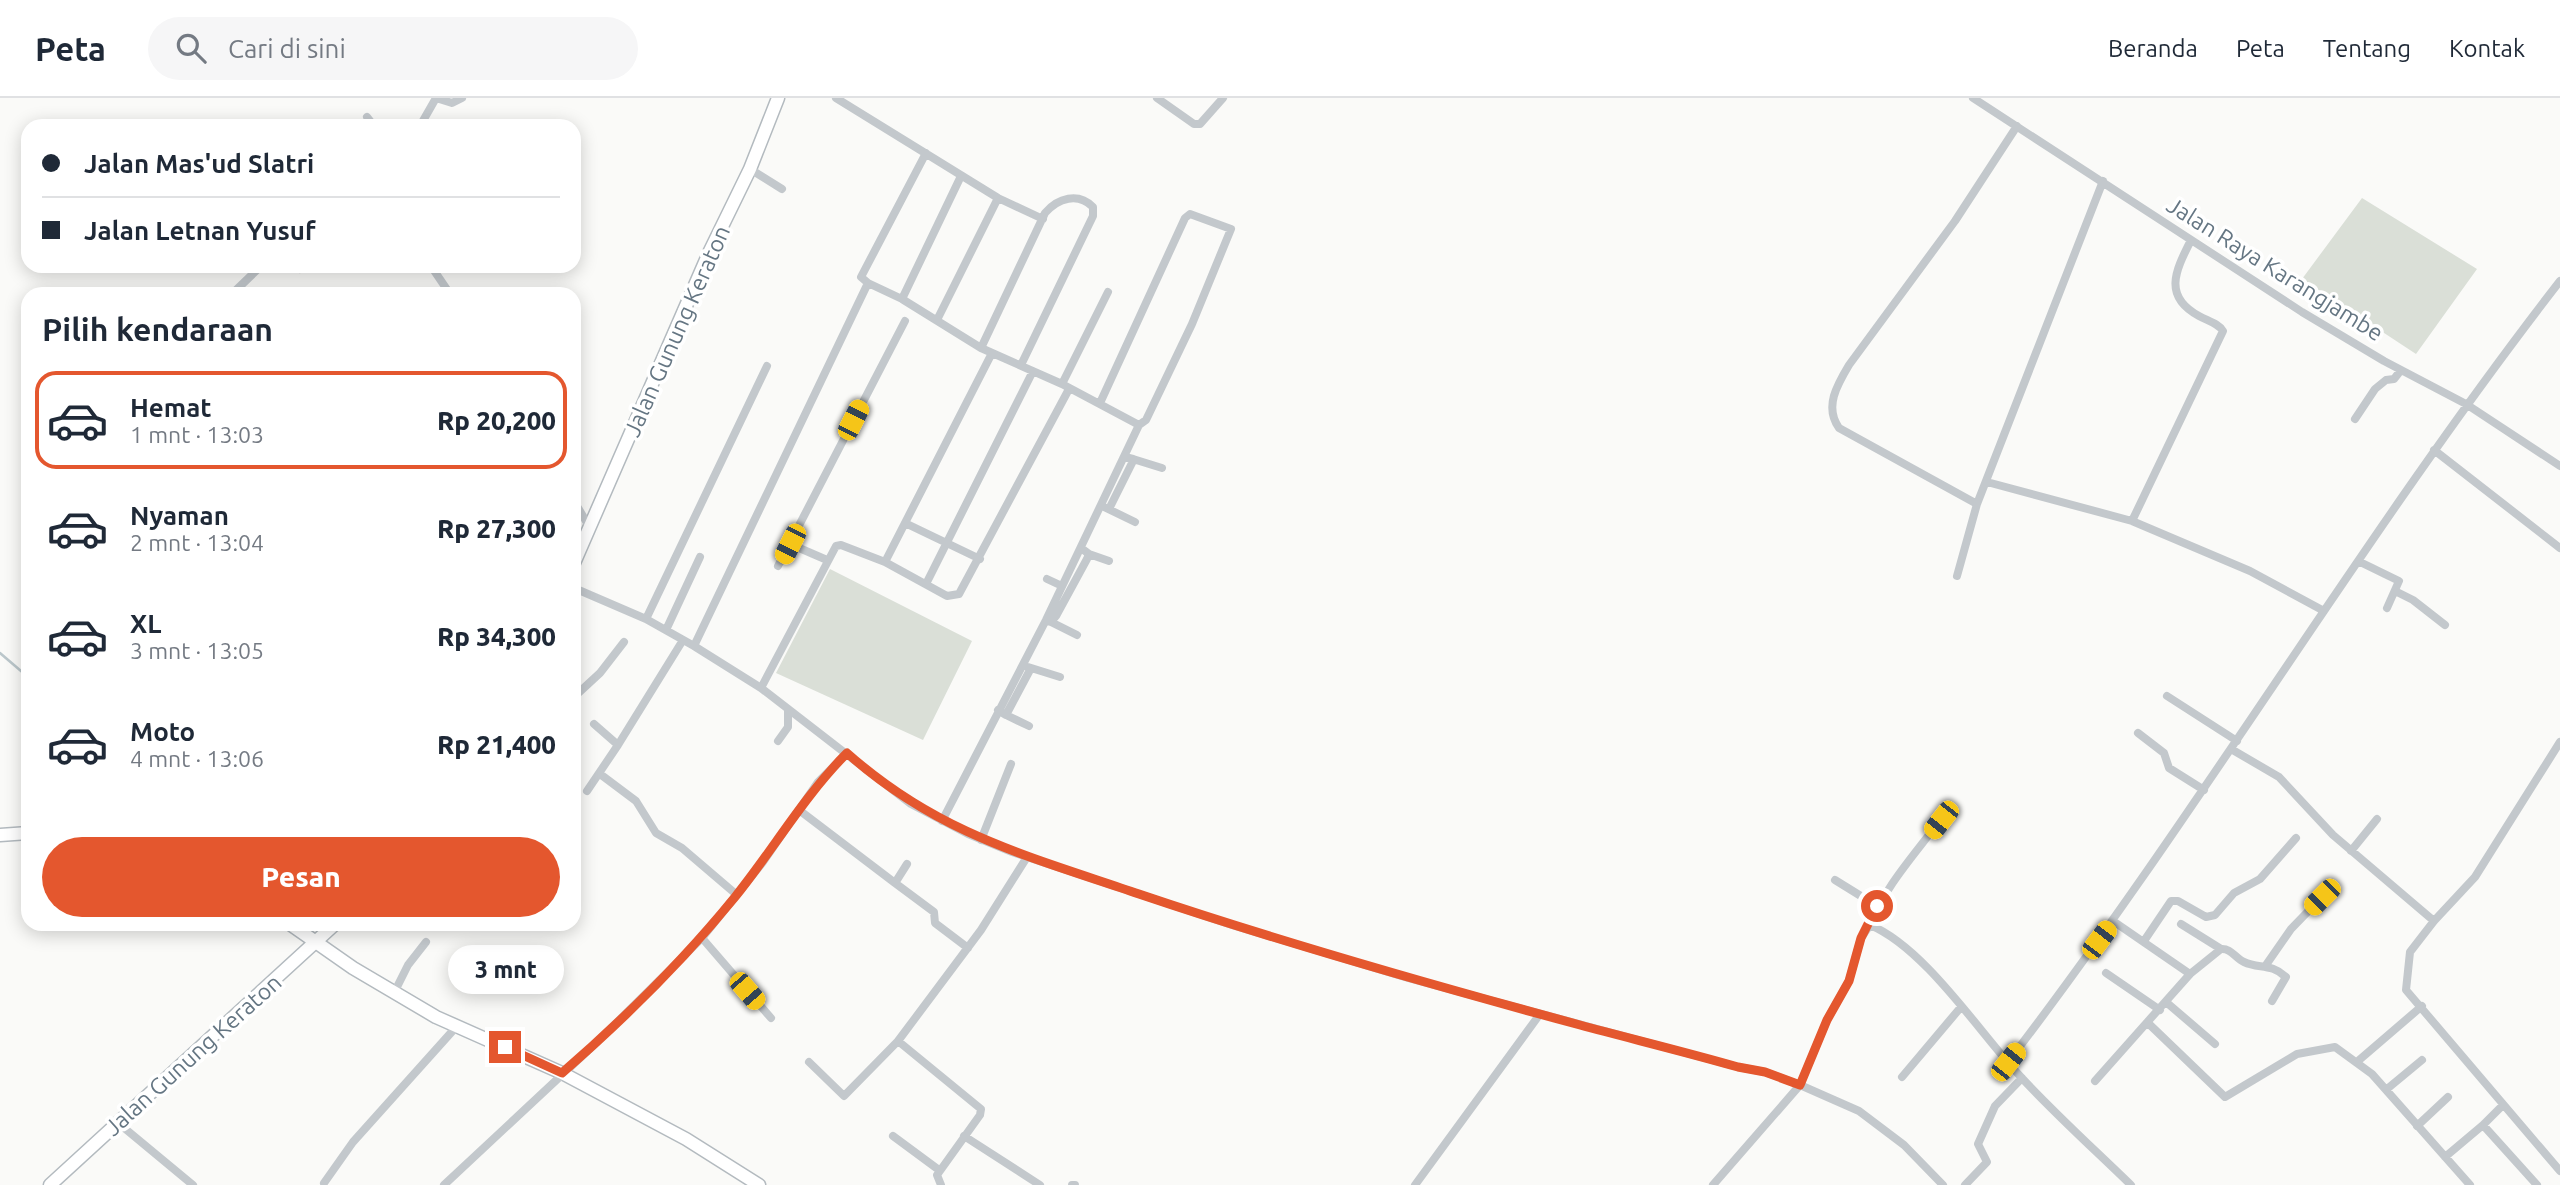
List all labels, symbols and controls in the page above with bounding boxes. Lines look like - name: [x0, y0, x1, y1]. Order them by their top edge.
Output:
- search box: [148, 17, 638, 80]
- icon: search: [172, 29, 210, 67]
- text: Peta: [35, 30, 106, 67]
- text: Cari di sini: [228, 34, 346, 63]
- text: Beranda: [2108, 35, 2198, 62]
- text: Peta: [2236, 35, 2285, 62]
- text: Tentang: [2323, 35, 2411, 62]
- text: Kontak: [2449, 35, 2525, 62]
- text: Jalan Mas'ud Slatri: [84, 149, 314, 178]
- street label: Jalan Raya Karangjambe: [2163, 192, 2388, 345]
- text: Jalan Letnan Yusuf: [84, 216, 316, 245]
- street label: Jalan Gunung Keraton: [619, 221, 734, 440]
- text: Pilih kendaraan: [42, 311, 273, 347]
- icon: car: [46, 389, 109, 452]
- text: Hemat: [130, 393, 212, 422]
- car: [835, 397, 872, 443]
- text: Rp 20,200: [437, 406, 556, 435]
- text: 1 mnt · 13:03: [130, 422, 264, 447]
- icon: car: [46, 497, 109, 560]
- text: Nyaman: [130, 501, 229, 530]
- text: Rp 27,300: [437, 514, 556, 543]
- car: [772, 521, 809, 567]
- text: 2 mnt · 13:04: [130, 530, 264, 555]
- icon: car: [46, 605, 109, 668]
- text: XL: [130, 609, 161, 638]
- text: Rp 34,300: [437, 622, 556, 651]
- text: 3 mnt · 13:05: [130, 638, 264, 663]
- icon: car: [46, 713, 109, 776]
- text: Moto: [130, 717, 195, 746]
- text: Rp 21,400: [437, 730, 556, 759]
- text: 4 mnt · 13:06: [130, 746, 264, 771]
- car: [1920, 797, 1963, 843]
- button: Pesan: [42, 837, 560, 917]
- car: [2300, 875, 2345, 919]
- route start: [1861, 890, 1893, 922]
- car: [2078, 917, 2121, 963]
- callout: 3 mnt: [447, 946, 563, 995]
- text: 3 mnt: [475, 957, 537, 982]
- car: [726, 968, 769, 1014]
- street label: Jalan Gunung Keraton: [100, 969, 286, 1140]
- route end: [489, 1031, 521, 1063]
- car: [1987, 1039, 2030, 1085]

